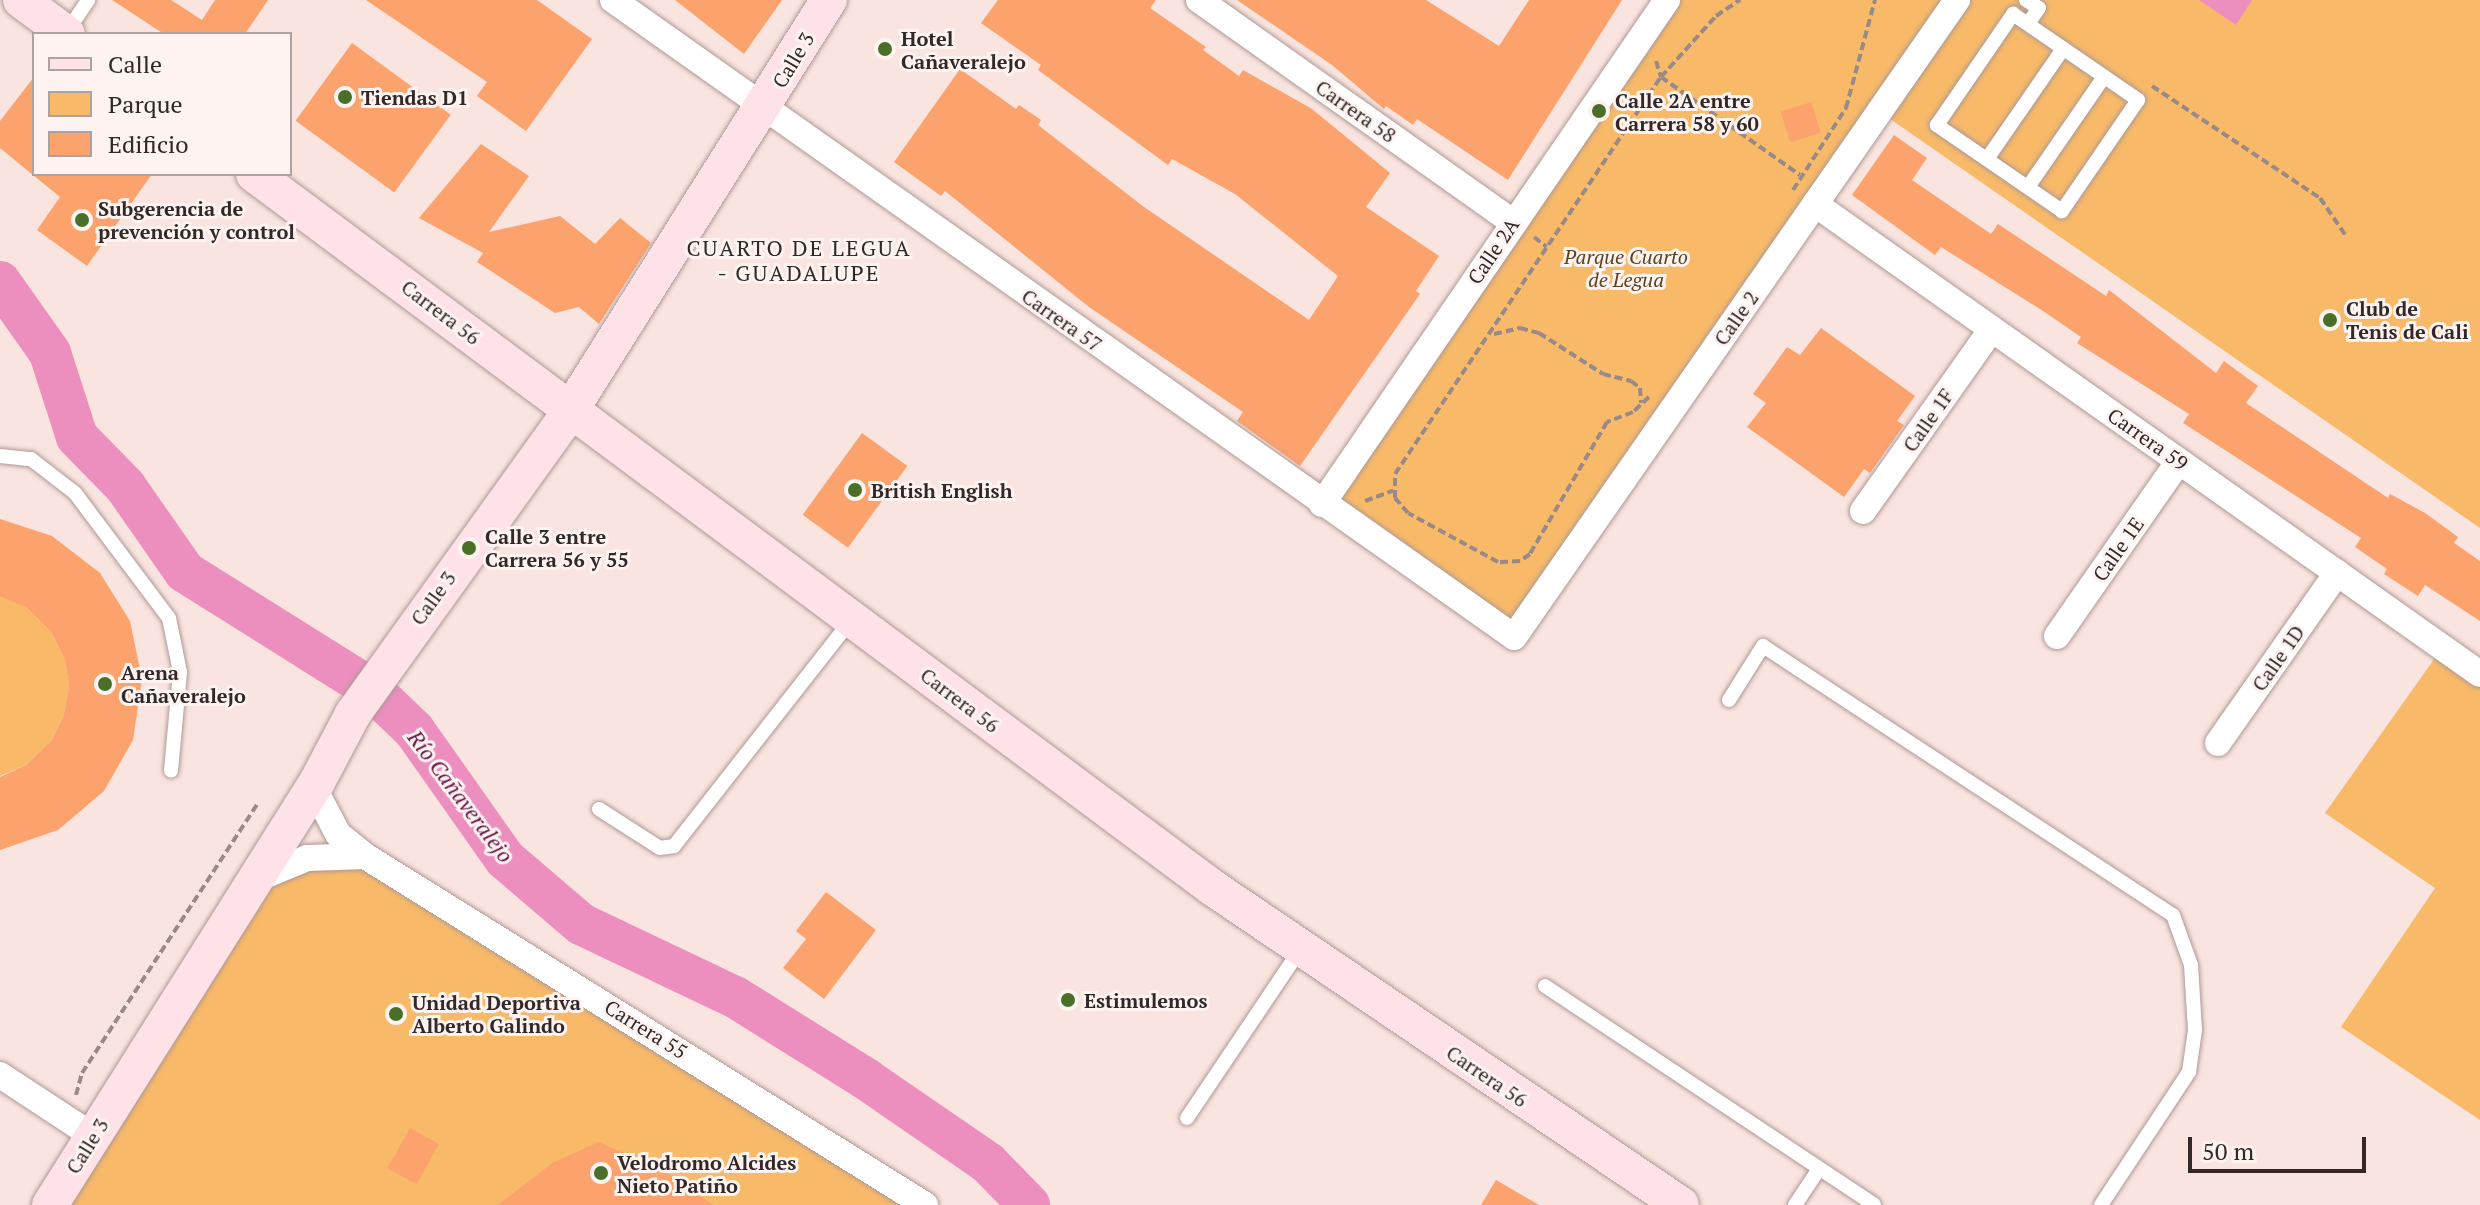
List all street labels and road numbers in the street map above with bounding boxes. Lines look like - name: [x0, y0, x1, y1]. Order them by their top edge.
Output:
- street label: Calle 3: [767, 28, 819, 92]
- street label: Carrera 58: [1311, 75, 1401, 147]
- street label: Calle 2A: [1462, 214, 1524, 288]
- street label: Carrera 56: [397, 275, 485, 349]
- street label: Carrera 57: [1017, 284, 1107, 356]
- street label: Calle 2: [1709, 286, 1763, 350]
- street label: Calle 1F: [1898, 384, 1958, 456]
- street label: Carrera 59: [2103, 403, 2193, 475]
- street label: Calle 1E: [2087, 513, 2149, 585]
- street label: Calle 3: [405, 566, 461, 630]
- street label: Calle 1D: [2247, 620, 2309, 696]
- street label: Carrera 56: [916, 663, 1004, 737]
- street label: Carrera 55: [600, 994, 692, 1064]
- street label: Carrera 56: [1442, 1040, 1532, 1112]
- street label: Calle 3: [61, 1114, 113, 1178]

